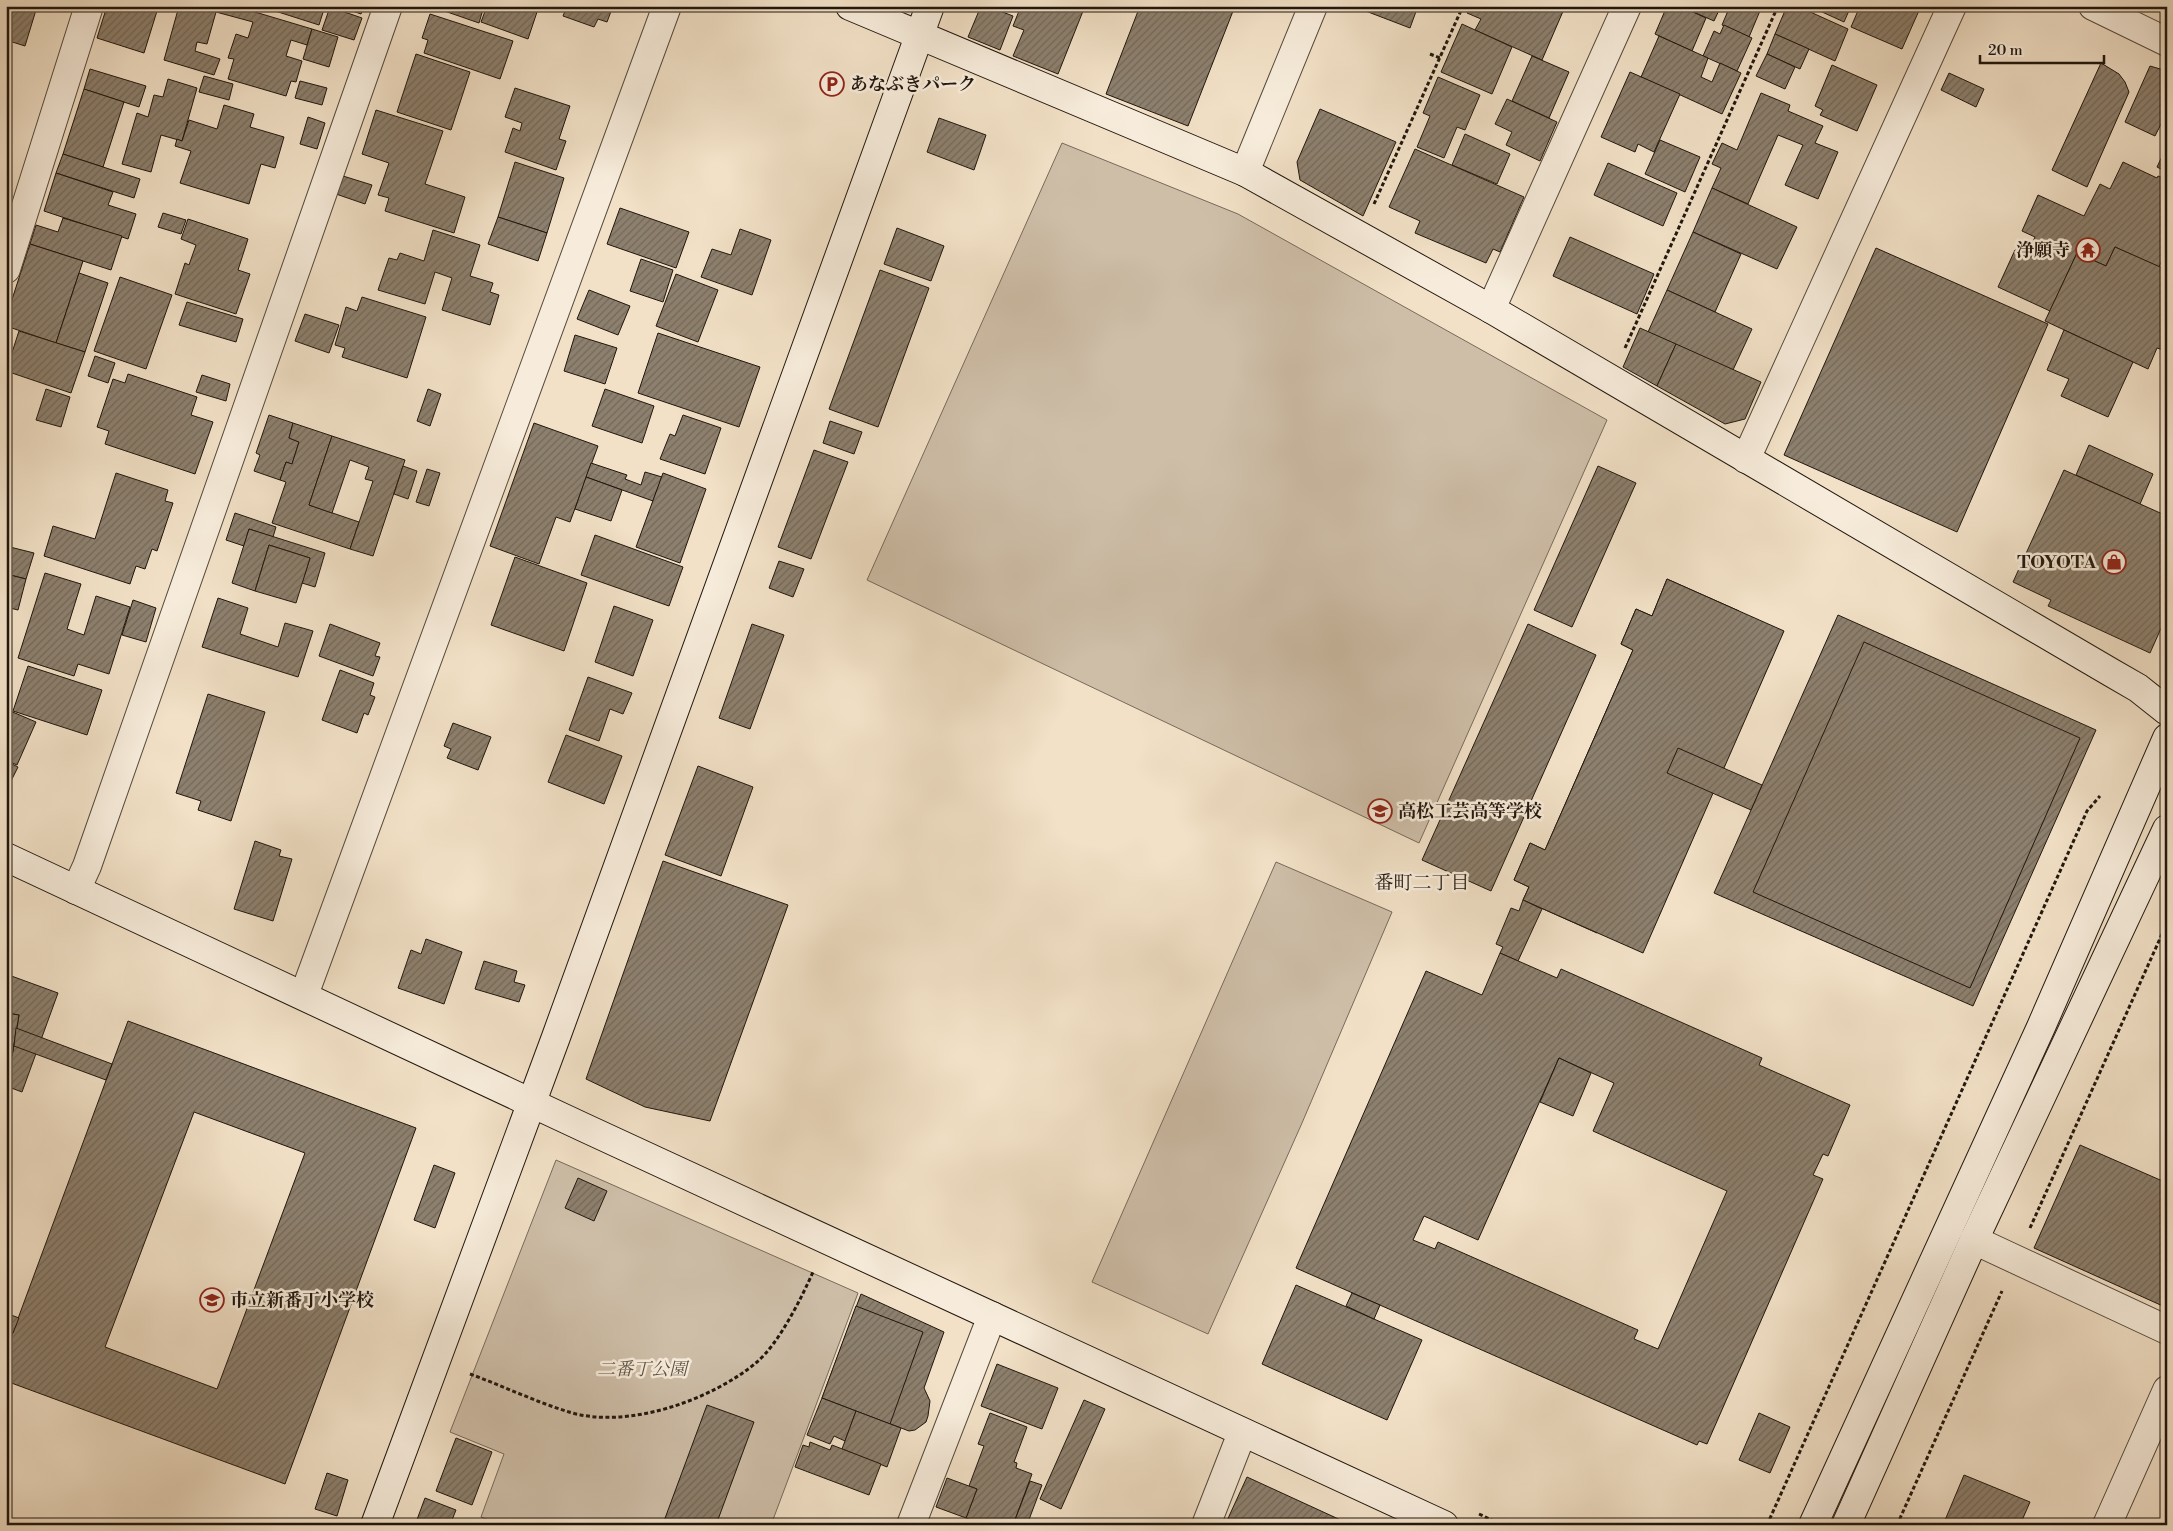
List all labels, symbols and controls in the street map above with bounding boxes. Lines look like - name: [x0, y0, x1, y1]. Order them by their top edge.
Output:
- scale bar: [1980, 32, 2104, 64]
- text: 20 m: [1988, 41, 2023, 60]
- parking icon: あなぶきパーク: [819, 71, 845, 97]
- place label: あなぶきパーク: [850, 73, 976, 96]
- temple icon: 浄願寺: [2075, 237, 2101, 263]
- place label: 浄願寺: [2016, 239, 2070, 262]
- shop icon: TOYOTA: [2101, 549, 2127, 575]
- place label: TOYOTA: [2017, 551, 2097, 574]
- school or university icon: 高松工芸高等学校: [1367, 798, 1393, 824]
- place label: 高松工芸高等学校: [1398, 800, 1542, 823]
- district label: 番町二丁目: [1374, 871, 1470, 895]
- school or university icon: 市立新番丁小学校: [199, 1287, 225, 1313]
- place label: 市立新番丁小学校: [230, 1289, 374, 1312]
- park label: 二番丁公園: [597, 1358, 690, 1381]

